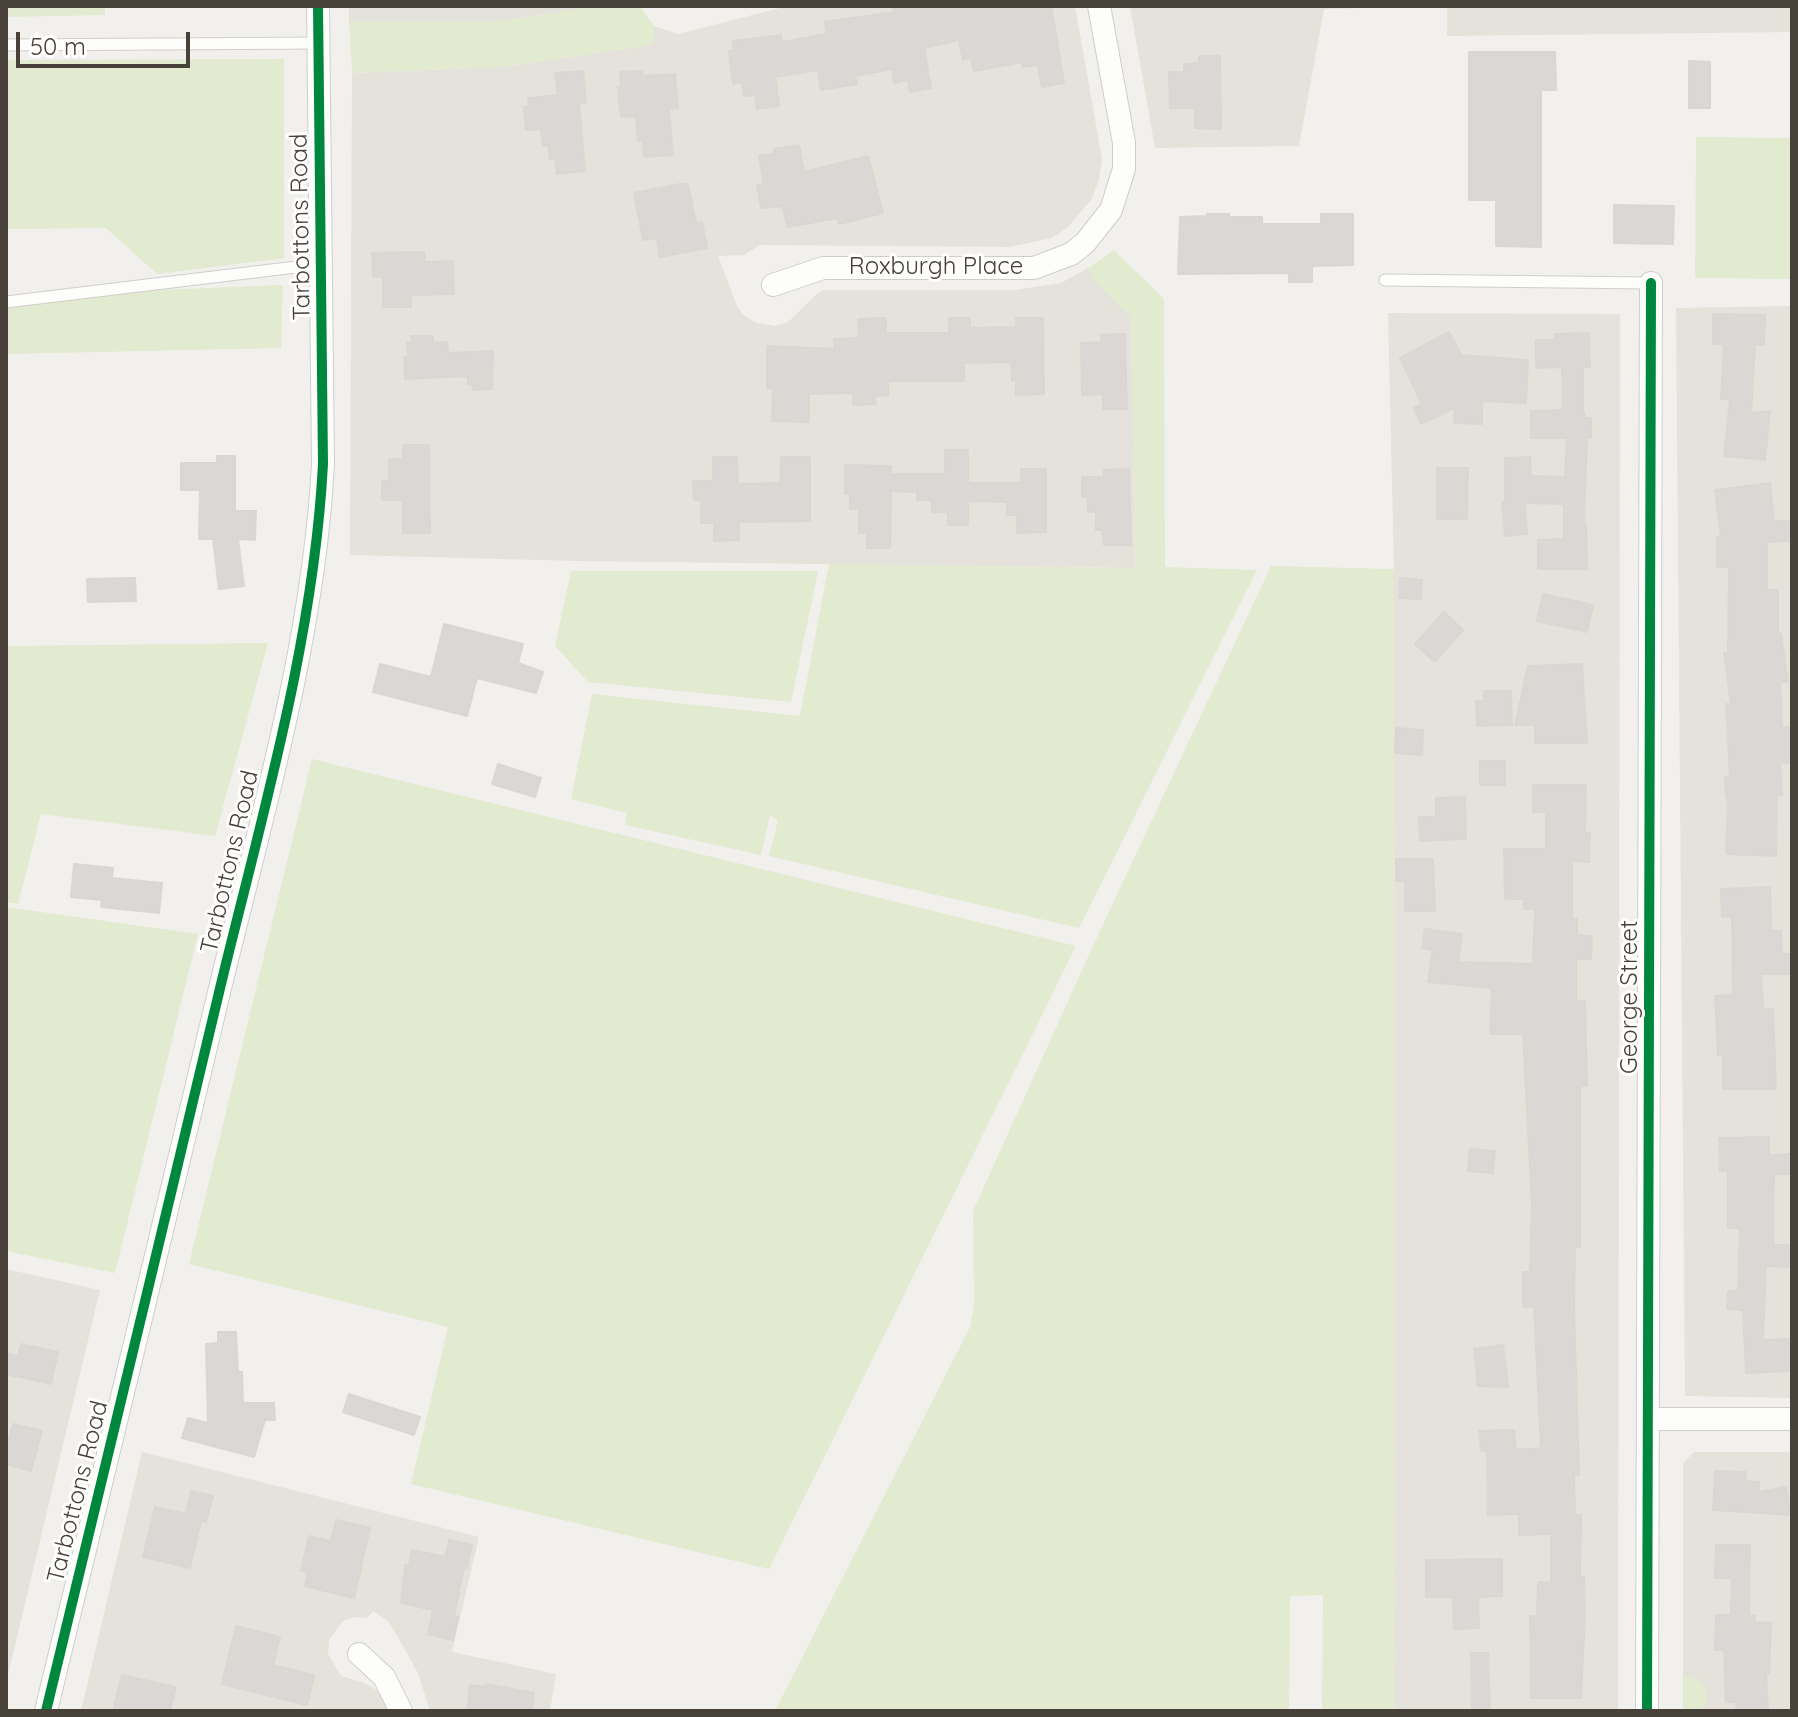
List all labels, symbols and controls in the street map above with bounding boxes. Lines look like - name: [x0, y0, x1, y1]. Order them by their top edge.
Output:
- scale bar: [20, 16, 194, 66]
- text: 50 m: [30, 31, 86, 61]
- street label: Tarbottons Road: [285, 133, 317, 321]
- street label: Roxburgh Place: [849, 253, 1023, 281]
- street label: Tarbottons Road: [195, 768, 265, 956]
- street label: George Street: [1616, 920, 1644, 1074]
- street label: Tarbottons Road: [41, 1398, 115, 1586]

